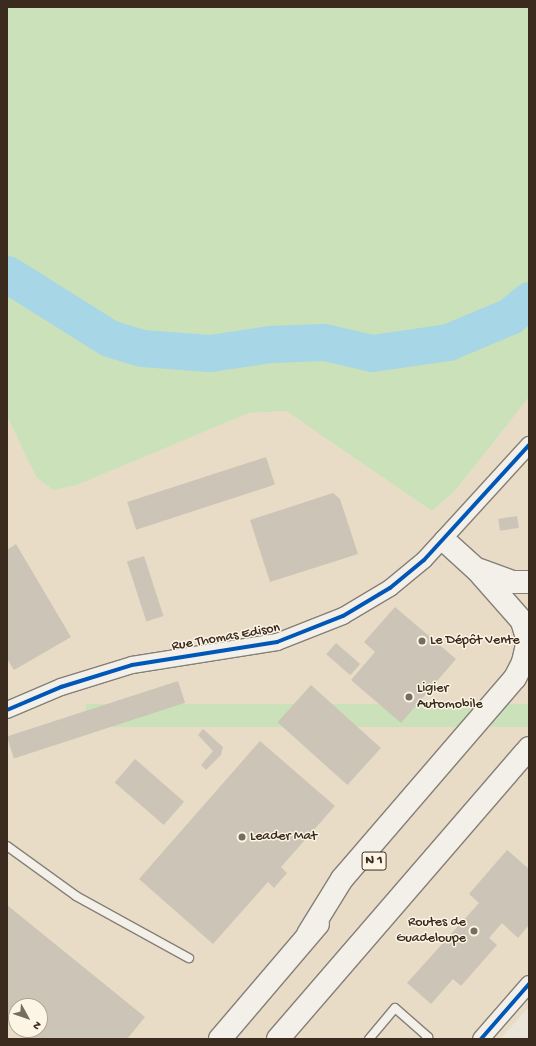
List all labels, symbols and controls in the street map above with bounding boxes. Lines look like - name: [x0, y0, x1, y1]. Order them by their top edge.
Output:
- street label: Rue Thomas Edison: [170, 620, 282, 656]
- place label: Le Dépôt Vente: [430, 633, 520, 649]
- marker: Le Dépôt Vente: [417, 636, 427, 646]
- place label: Ligier Automobile: [417, 681, 483, 714]
- marker: Ligier Automobile: [404, 692, 414, 702]
- place label: Leader Mat: [250, 829, 317, 845]
- marker: Leader Mat: [237, 832, 247, 842]
- road number: N 1: [361, 850, 387, 872]
- place label: Routes de Guadeloupe: [396, 915, 466, 948]
- marker: Routes de Guadeloupe: [469, 926, 479, 936]
- north arrow: [8, 998, 48, 1038]
- text: N: [30, 1018, 43, 1032]

